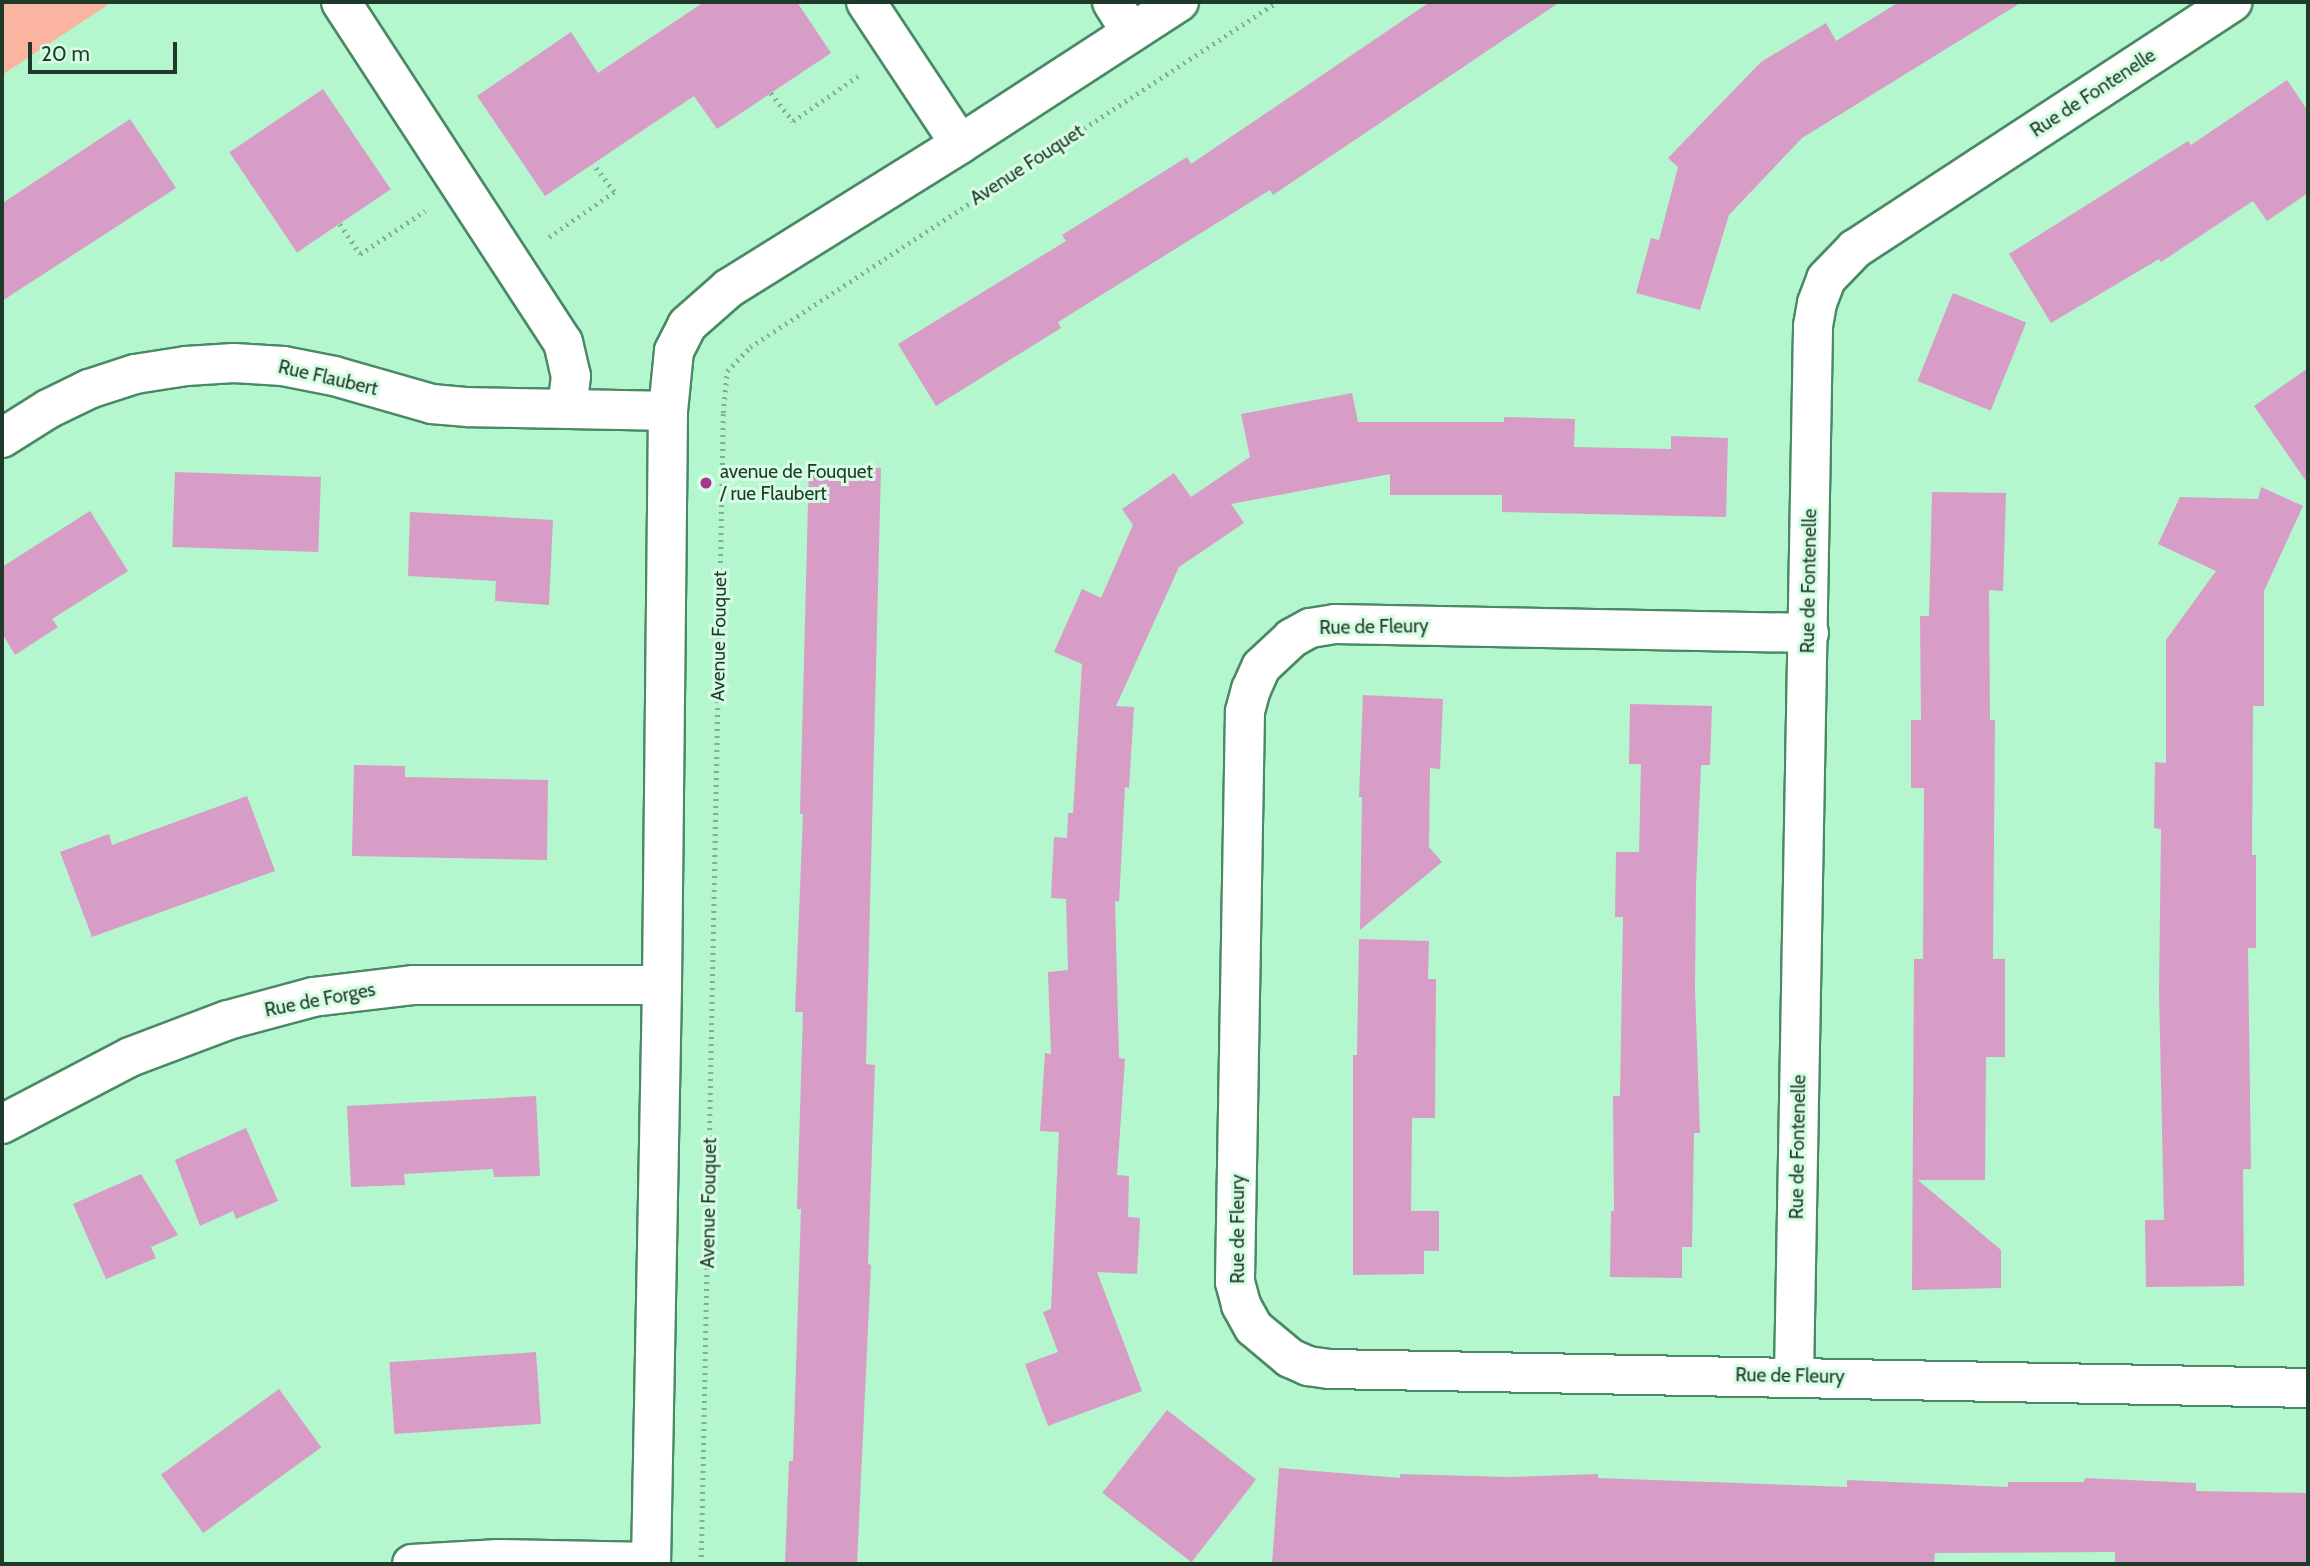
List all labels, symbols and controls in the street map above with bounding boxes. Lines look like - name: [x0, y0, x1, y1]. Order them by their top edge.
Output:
- scale bar: [32, 28, 180, 72]
- text: 20 m: [41, 41, 90, 66]
- street label: Rue de Fontenelle: [2026, 44, 2160, 142]
- street label: Avenue Fouquet: [966, 120, 1088, 210]
- street label: Rue Flaubert: [276, 355, 380, 401]
- place label: avenue de Fouquet / rue Flaubert: [720, 461, 873, 505]
- marker: avenue de Fouquet / rue Flaubert: [698, 475, 714, 491]
- street label: Rue de Fontenelle: [1796, 508, 1822, 654]
- street label: Avenue Fouquet: [706, 570, 732, 702]
- street label: Rue de Fleury: [1319, 615, 1429, 639]
- street label: Rue de Forges: [263, 978, 377, 1022]
- street label: Rue de Fontenelle: [1785, 1074, 1811, 1220]
- street label: Avenue Fouquet: [696, 1137, 722, 1269]
- street label: Rue de Fleury: [1227, 1174, 1249, 1284]
- street label: Rue de Fleury: [1735, 1364, 1845, 1388]

